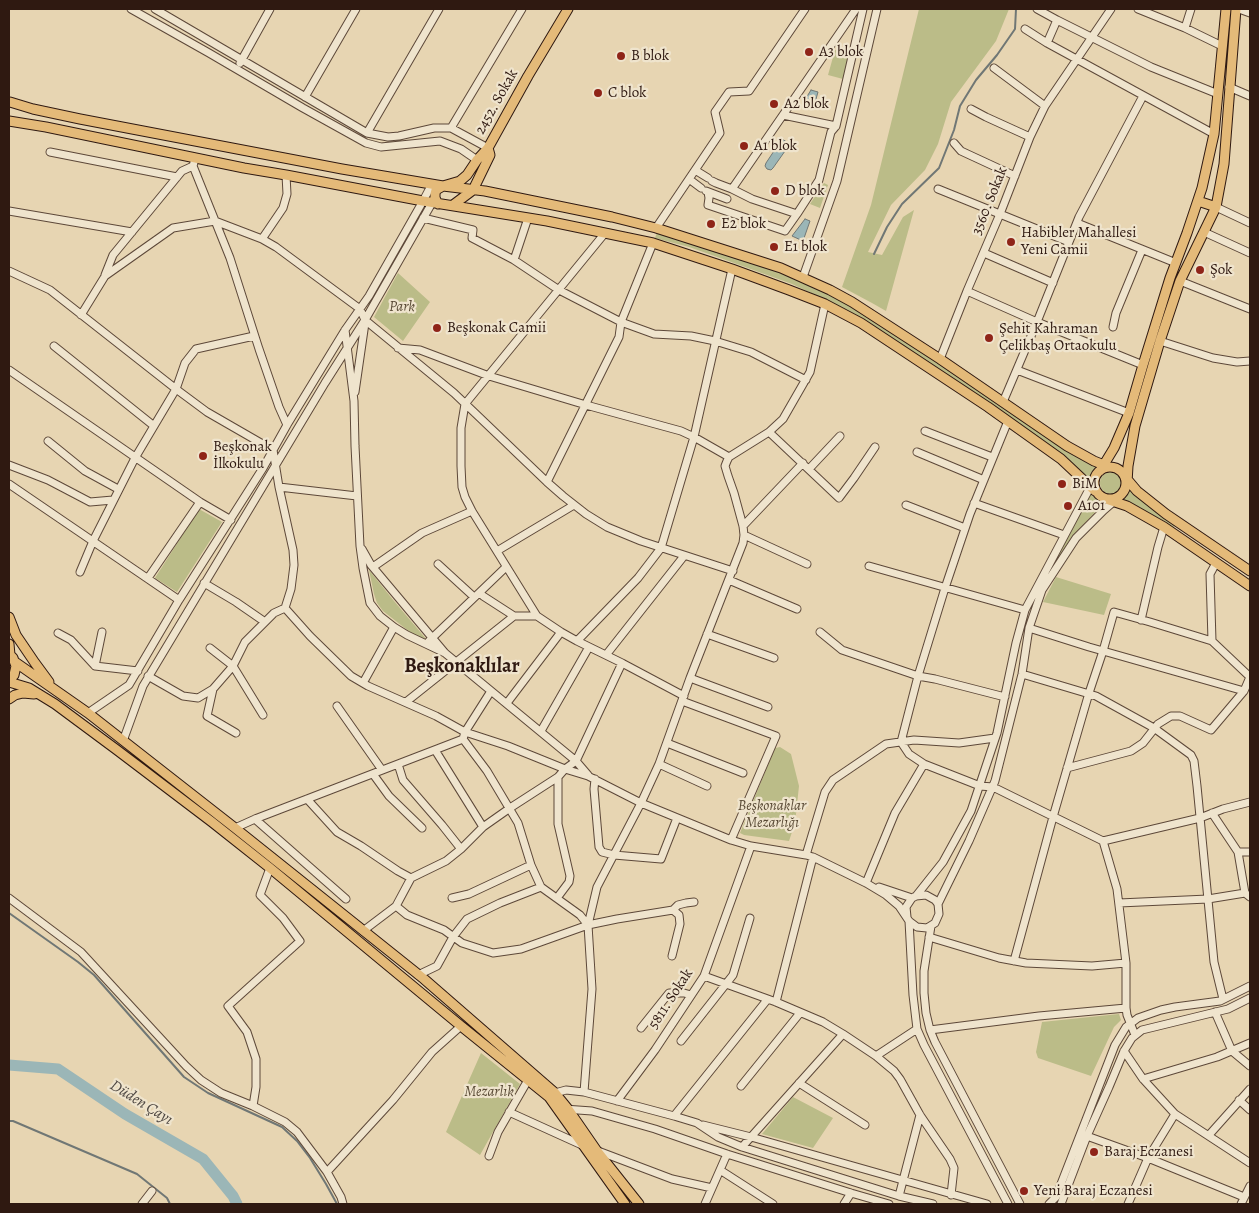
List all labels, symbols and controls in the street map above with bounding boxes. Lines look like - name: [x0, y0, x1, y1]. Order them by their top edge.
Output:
- place label: A3 blok: [819, 43, 863, 61]
- marker: A3 blok: [803, 46, 815, 58]
- place label: B blok: [631, 47, 669, 65]
- marker: B blok: [615, 50, 627, 62]
- street label: 2452. Sokak: [472, 66, 522, 138]
- place label: C blok: [608, 84, 647, 102]
- marker: C blok: [592, 87, 604, 99]
- place label: A2 blok: [784, 95, 829, 113]
- marker: A2 blok: [768, 98, 780, 110]
- place label: A1 blok: [754, 137, 797, 155]
- marker: A1 blok: [738, 140, 750, 152]
- street label: 3560. Sokak: [968, 164, 1012, 238]
- place label: D blok: [785, 182, 825, 200]
- marker: D blok: [769, 185, 781, 197]
- place label: E2 blok: [721, 215, 766, 233]
- marker: E2 blok: [705, 218, 717, 230]
- place label: Habibler Mahallesi Yeni Camii: [1021, 224, 1136, 259]
- marker: Habibler Mahallesi Yeni Camii: [1005, 236, 1017, 248]
- place label: E1 blok: [784, 238, 827, 256]
- marker: E1 blok: [768, 241, 780, 253]
- place label: Şok: [1210, 261, 1233, 279]
- marker: Şok: [1194, 264, 1206, 276]
- park label: Park: [389, 298, 415, 316]
- place label: Beşkonak Camii: [447, 319, 546, 337]
- place label: Şehit Kahraman Çelikbaş Ortaokulu: [999, 320, 1117, 355]
- marker: Beşkonak Camii: [431, 322, 443, 334]
- marker: Şehit Kahraman Çelikbaş Ortaokulu: [983, 332, 995, 344]
- place label: Beşkonak İlkokulu: [213, 438, 272, 473]
- marker: Beşkonak İlkokulu: [197, 450, 209, 462]
- place label: BiM: [1072, 475, 1098, 493]
- marker: BiM: [1056, 478, 1068, 490]
- place label: A101: [1078, 497, 1105, 515]
- marker: A101: [1062, 500, 1074, 512]
- district label: Beşkonaklılar: [404, 655, 520, 679]
- park label: Beşkonaklar Mezarlığı: [738, 797, 806, 832]
- street label: 5811. Sokak: [645, 965, 697, 1033]
- water label: Düden Çayı: [106, 1076, 176, 1130]
- park label: Mezarlık: [464, 1083, 514, 1101]
- place label: Baraj Eczanesi: [1104, 1143, 1193, 1161]
- marker: Baraj Eczanesi: [1088, 1146, 1100, 1158]
- place label: Yeni Baraj Eczanesi: [1034, 1182, 1153, 1200]
- marker: Yeni Baraj Eczanesi: [1018, 1185, 1030, 1197]

